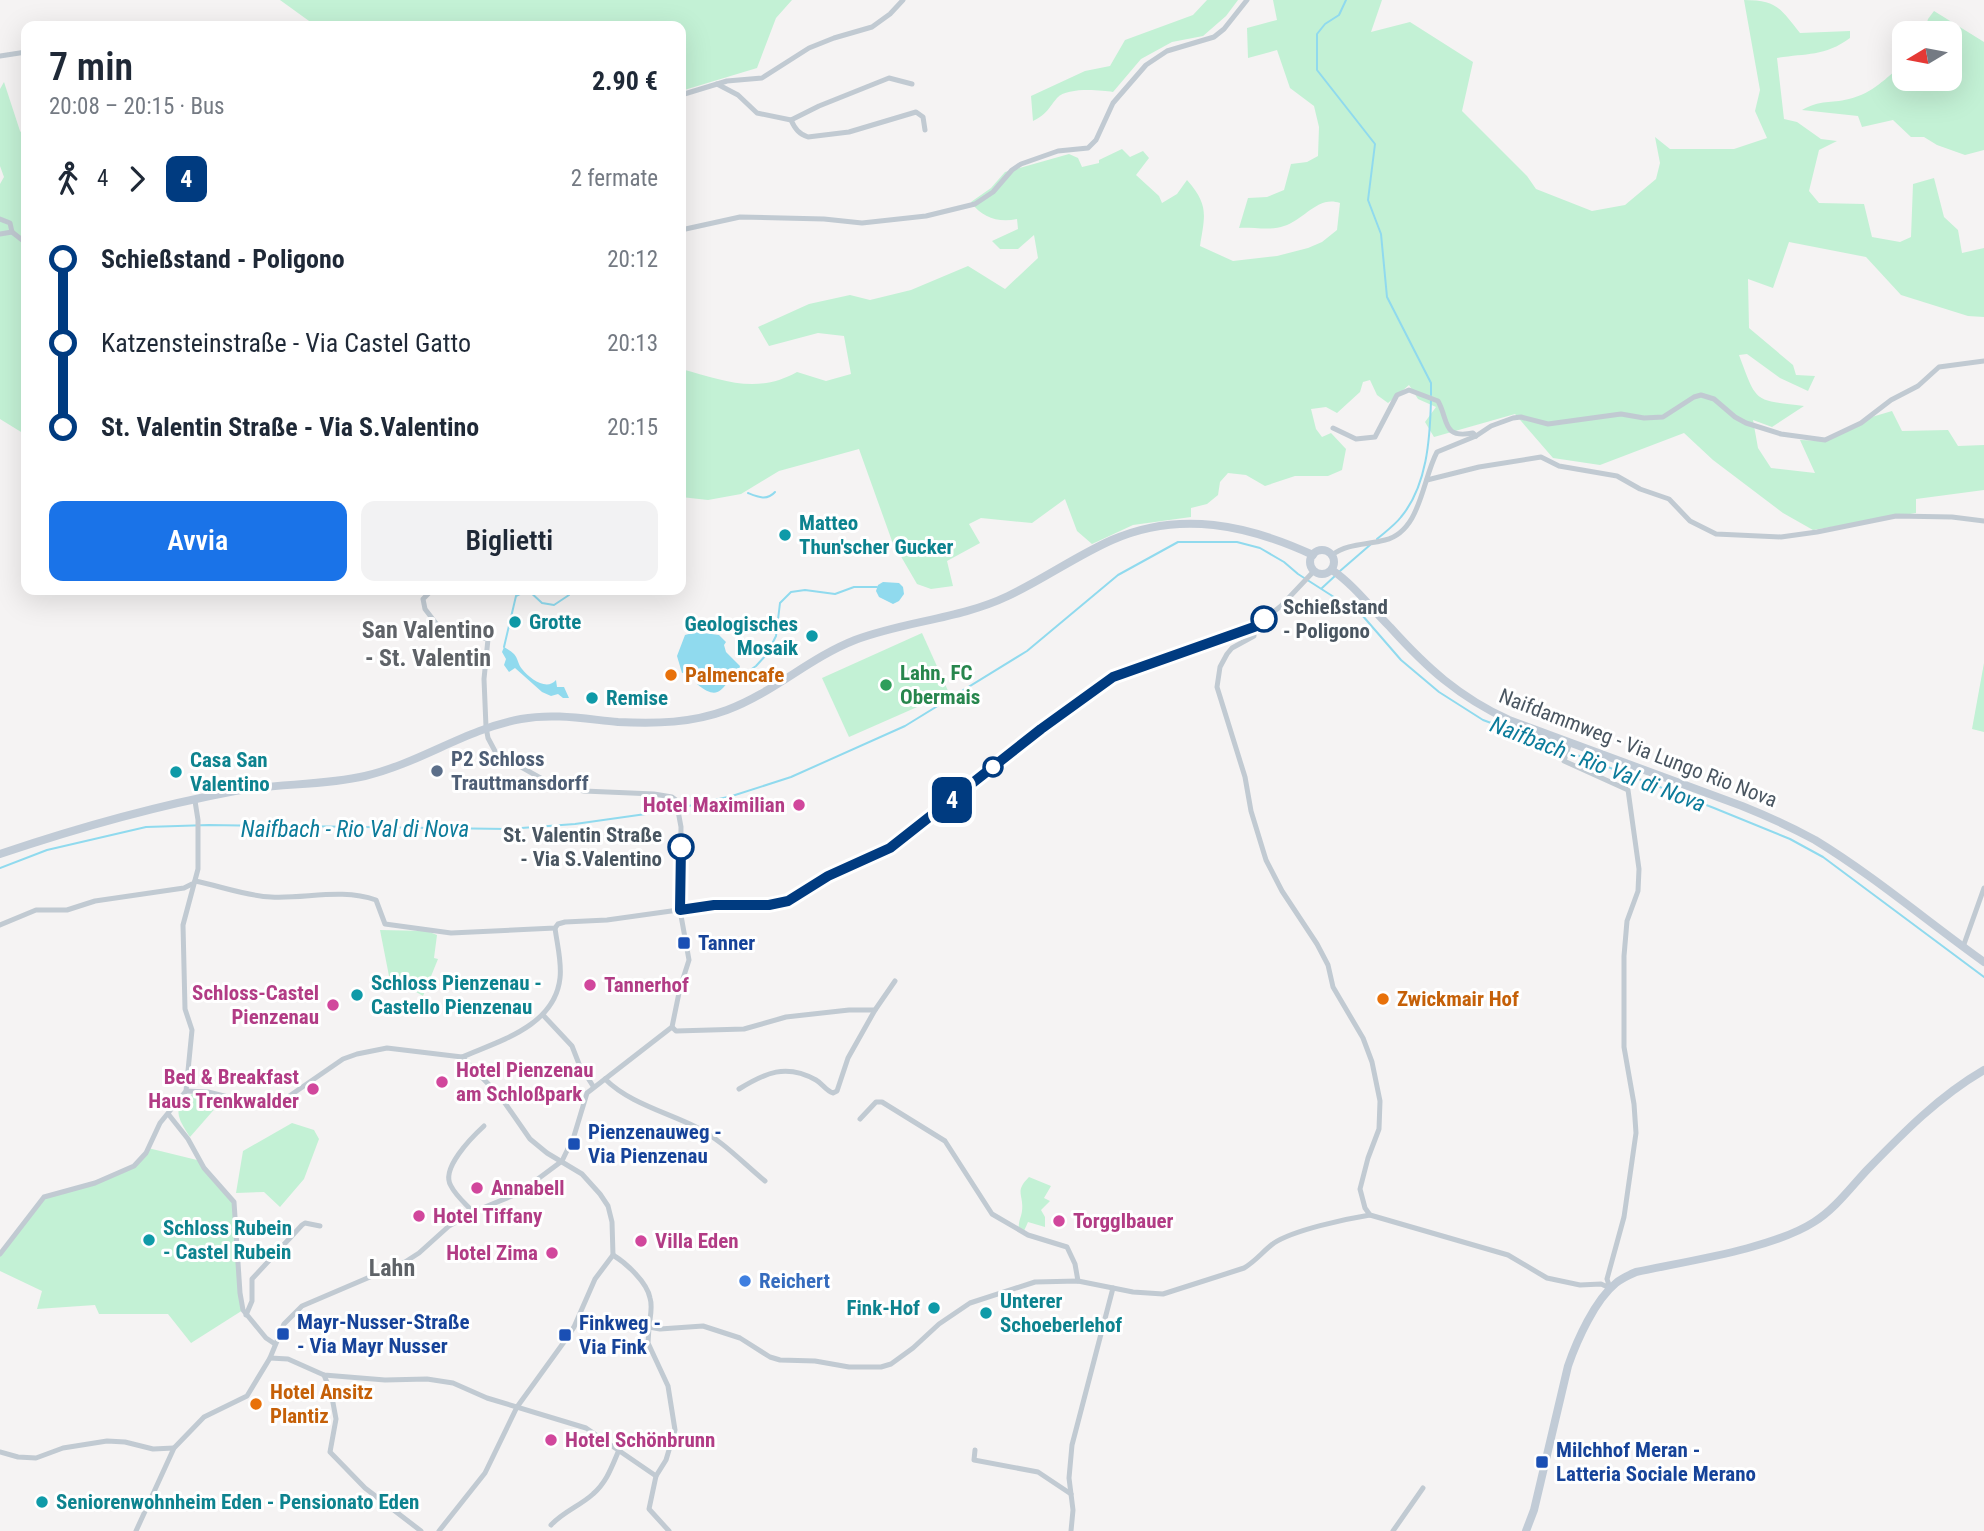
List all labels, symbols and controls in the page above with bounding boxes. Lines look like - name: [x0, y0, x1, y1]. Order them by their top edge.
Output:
- north arrow: [1892, 21, 1962, 91]
- map controls: [1892, 21, 1962, 91]
- text: 7 min: [49, 45, 133, 89]
- text: 2.90 €: [592, 66, 658, 96]
- text: 20:08 – 20:15 · Bus: [49, 93, 225, 120]
- icon: walk: [49, 160, 87, 198]
- icon: forward: [118, 160, 156, 198]
- text: 4: [97, 165, 108, 192]
- text: 4: [180, 165, 193, 193]
- text: 2 fermate: [571, 165, 658, 192]
- text: Schießstand - Poligono: [101, 244, 345, 274]
- text: 20:12: [607, 246, 658, 273]
- text: Katzensteinstraße - Via Castel Gatto: [101, 328, 471, 358]
- text: 20:13: [607, 330, 658, 357]
- text: St. Valentin Straße - Via S.Valentino: [101, 412, 479, 442]
- text: 20:15: [607, 414, 658, 441]
- button: Avvia: [49, 501, 347, 581]
- button: Biglietti: [361, 501, 658, 581]
- place label: Matteo Thun'scher Gucker: [799, 511, 954, 559]
- marker: Matteo Thun'scher Gucker: [777, 527, 793, 543]
- place label: Schießstand - Poligono: [1283, 595, 1388, 643]
- marker: Schießstand - Poligono: [1251, 606, 1277, 632]
- place label: Grotte: [529, 610, 581, 634]
- place label: Geologisches Mosaik: [684, 612, 799, 660]
- marker: Grotte: [507, 614, 523, 630]
- district label: San Valentino - St. Valentin: [362, 616, 494, 672]
- marker: Geologisches Mosaik: [804, 628, 820, 644]
- place label: Lahn, FC Obermais: [900, 661, 980, 709]
- place label: Palmencafe: [685, 663, 784, 687]
- marker: Palmencafe: [663, 667, 679, 683]
- marker: Lahn, FC Obermais: [878, 677, 894, 693]
- street label: Naifdammweg - Via Lungo Rio Nova: [1496, 684, 1780, 812]
- place label: Remise: [606, 686, 668, 710]
- marker: Remise: [584, 690, 600, 706]
- water label: Naifbach - Rio Val di Nova: [1486, 711, 1709, 818]
- place label: P2 Schloss Trauttmansdorff: [451, 747, 589, 795]
- place label: Casa San Valentino: [190, 748, 270, 796]
- unlabelled marker: [983, 757, 1003, 777]
- marker: P2 Schloss Trauttmansdorff: [429, 763, 445, 779]
- marker: Casa San Valentino: [168, 764, 184, 780]
- line badge: 4: [929, 777, 975, 823]
- text: 4: [946, 786, 958, 814]
- place label: Hotel Maximilian: [643, 793, 785, 817]
- marker: Hotel Maximilian: [791, 797, 807, 813]
- water label: Naifbach - Rio Val di Nova: [241, 816, 469, 843]
- place label: St. Valentin Straße - Via S.Valentino: [503, 823, 662, 871]
- marker: St. Valentin Straße - Via S.Valentino: [668, 834, 694, 860]
- place label: Tanner: [698, 931, 755, 955]
- marker: Tanner: [676, 935, 692, 951]
- place label: Schloss Pienzenau - Castello Pienzenau: [371, 971, 542, 1019]
- place label: Tannerhof: [604, 973, 689, 997]
- marker: Tannerhof: [582, 977, 598, 993]
- place label: Schloss-Castel Pienzenau: [192, 981, 319, 1029]
- marker: Schloss Pienzenau - Castello Pienzenau: [349, 987, 365, 1003]
- place label: Zwickmair Hof: [1397, 987, 1519, 1011]
- marker: Zwickmair Hof: [1375, 991, 1391, 1007]
- marker: Schloss-Castel Pienzenau: [325, 997, 341, 1013]
- place label: Hotel Pienzenau am Schloßpark: [456, 1058, 594, 1106]
- place label: Bed & Breakfast Haus Trenkwalder: [148, 1065, 299, 1113]
- marker: Hotel Pienzenau am Schloßpark: [434, 1074, 450, 1090]
- marker: Bed & Breakfast Haus Trenkwalder: [305, 1081, 321, 1097]
- place label: Pienzenauweg - Via Pienzenau: [588, 1120, 722, 1168]
- marker: Pienzenauweg - Via Pienzenau: [566, 1136, 582, 1152]
- place label: Annabell: [491, 1176, 565, 1200]
- marker: Annabell: [469, 1180, 485, 1196]
- place label: Hotel Tiffany: [433, 1204, 543, 1228]
- marker: Hotel Tiffany: [411, 1208, 427, 1224]
- place label: Torgglbauer: [1073, 1209, 1174, 1233]
- marker: Torgglbauer: [1051, 1213, 1067, 1229]
- place label: Schloss Rubein - Castel Rubein: [163, 1216, 292, 1264]
- place label: Villa Eden: [655, 1229, 739, 1253]
- marker: Schloss Rubein - Castel Rubein: [141, 1232, 157, 1248]
- marker: Villa Eden: [633, 1233, 649, 1249]
- place label: Hotel Zima: [446, 1241, 538, 1265]
- marker: Hotel Zima: [544, 1245, 560, 1261]
- district label: Lahn: [369, 1254, 415, 1282]
- place label: Reichert: [759, 1269, 830, 1293]
- marker: Reichert: [737, 1273, 753, 1289]
- place label: Unterer Schoeberlehof: [1000, 1289, 1122, 1337]
- place label: Fink-Hof: [847, 1296, 920, 1320]
- marker: Fink-Hof: [926, 1300, 942, 1316]
- marker: Unterer Schoeberlehof: [978, 1305, 994, 1321]
- place label: Mayr-Nusser-Straße - Via Mayr Nusser: [297, 1310, 469, 1358]
- place label: Finkweg - Via Fink: [579, 1311, 661, 1359]
- marker: Mayr-Nusser-Straße - Via Mayr Nusser: [275, 1326, 291, 1342]
- marker: Finkweg - Via Fink: [557, 1327, 573, 1343]
- place label: Hotel Ansitz Plantiz: [270, 1380, 373, 1428]
- marker: Hotel Ansitz Plantiz: [248, 1396, 264, 1412]
- place label: Hotel Schönbrunn: [565, 1428, 715, 1452]
- marker: Hotel Schönbrunn: [543, 1432, 559, 1448]
- place label: Milchhof Meran - Latteria Sociale Merano: [1556, 1438, 1756, 1486]
- marker: Milchhof Meran - Latteria Sociale Merano: [1534, 1454, 1550, 1470]
- place label: Seniorenwohnheim Eden - Pensionato Eden: [56, 1490, 419, 1514]
- marker: Seniorenwohnheim Eden - Pensionato Eden: [34, 1494, 50, 1510]

